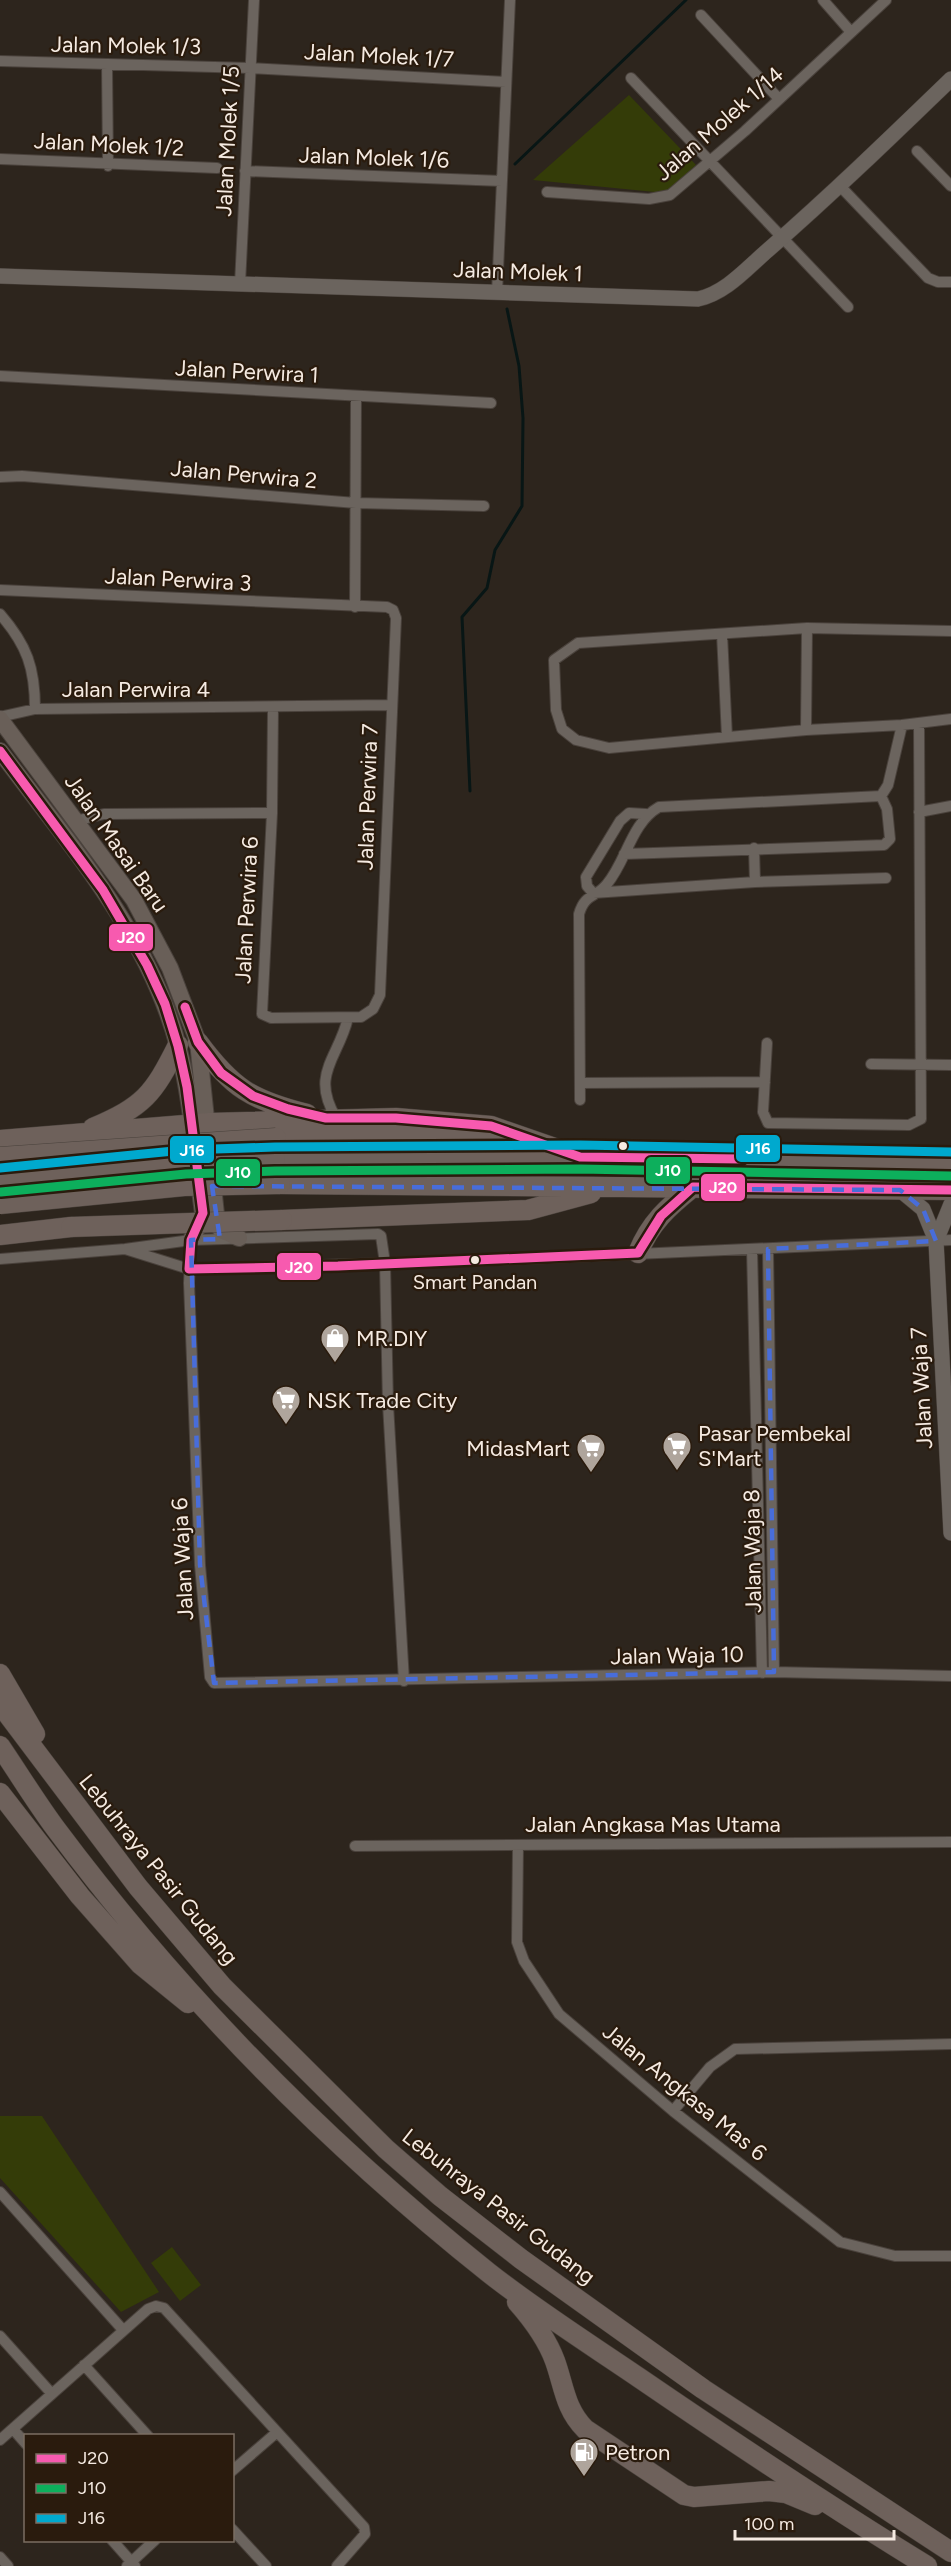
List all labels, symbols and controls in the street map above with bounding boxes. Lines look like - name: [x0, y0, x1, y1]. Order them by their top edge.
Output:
- street label: Jalan Molek 1/3: [51, 31, 201, 60]
- street label: Jalan Molek 1/7: [303, 38, 455, 73]
- street label: Jalan Molek 1/14: [650, 60, 789, 186]
- street label: Jalan Molek 1/5: [210, 65, 245, 217]
- street label: Jalan Molek 1/2: [33, 127, 185, 162]
- street label: Jalan Molek 1/6: [298, 141, 450, 174]
- street label: Jalan Molek 1: [453, 256, 583, 287]
- street label: Jalan Perwira 1: [174, 354, 319, 389]
- street label: Jalan Perwira 2: [170, 455, 318, 494]
- street label: Jalan Perwira 3: [104, 562, 252, 597]
- street label: Jalan Perwira 4: [62, 676, 210, 703]
- street label: Jalan Perwira 7: [351, 723, 384, 871]
- street label: Jalan Masai Baru: [59, 769, 174, 918]
- street label: Jalan Perwira 6: [229, 836, 264, 984]
- line badge: J20: [108, 923, 154, 952]
- text: J20: [117, 928, 145, 947]
- line badge: J16: [735, 1134, 781, 1163]
- line badge: J16: [169, 1135, 215, 1164]
- text: J16: [746, 1139, 770, 1158]
- unlabelled marker: [617, 1140, 629, 1152]
- text: J16: [180, 1141, 204, 1160]
- line badge: J10: [645, 1156, 691, 1185]
- line badge: J10: [215, 1158, 261, 1187]
- text: J10: [655, 1161, 681, 1180]
- text: J10: [225, 1163, 251, 1182]
- line badge: J20: [700, 1173, 746, 1202]
- text: J20: [709, 1178, 737, 1197]
- line badge: J20: [276, 1252, 322, 1281]
- marker: Smart Pandan: [469, 1254, 481, 1266]
- text: J20: [285, 1258, 313, 1277]
- place label: Smart Pandan: [413, 1270, 537, 1294]
- shop icon: MR.DIY: [319, 1322, 351, 1364]
- place label: MR.DIY: [356, 1325, 428, 1352]
- street label: Jalan Waja 7: [905, 1326, 938, 1450]
- supermarket icon: NSK Trade City: [270, 1384, 302, 1426]
- place label: NSK Trade City: [307, 1387, 458, 1414]
- place label: Pasar Pembekal S'Mart: [698, 1420, 851, 1472]
- supermarket icon: Pasar Pembekal S'Mart: [661, 1430, 693, 1472]
- supermarket icon: MidasMart: [575, 1432, 607, 1474]
- place label: MidasMart: [466, 1435, 570, 1462]
- street label: Jalan Waja 8: [738, 1489, 767, 1613]
- street label: Jalan Waja 6: [166, 1497, 199, 1621]
- street label: Jalan Waja 10: [610, 1641, 744, 1670]
- street label: Lebuhraya Pasir Gudang: [73, 1768, 244, 1970]
- street label: Jalan Angkasa Mas Utama: [525, 1811, 781, 1838]
- street label: Jalan Angkasa Mas 6: [597, 2018, 772, 2167]
- street label: Lebuhraya Pasir Gudang: [397, 2123, 601, 2290]
- legend: [24, 2434, 234, 2542]
- fuel station icon: Petron: [568, 2436, 600, 2478]
- place label: Petron: [605, 2439, 670, 2466]
- text: J20: [78, 2447, 109, 2469]
- text: J10: [78, 2477, 106, 2499]
- scale bar: [735, 2503, 894, 2541]
- text: J16: [78, 2507, 105, 2529]
- text: 100 m: [744, 2513, 794, 2535]

